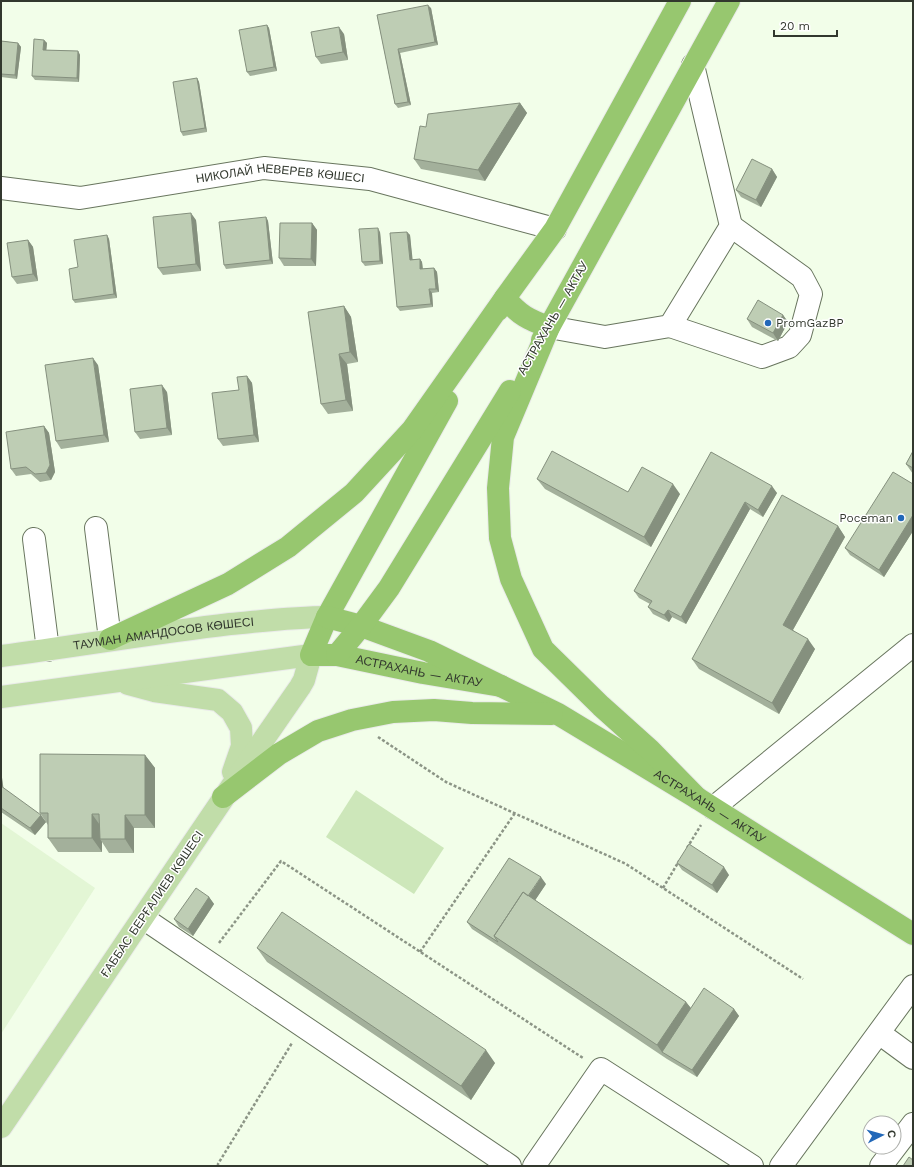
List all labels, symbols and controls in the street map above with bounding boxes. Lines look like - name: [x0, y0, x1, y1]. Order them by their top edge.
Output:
- scale bar: [774, 12, 837, 38]
- text: 20 m: [780, 19, 810, 33]
- street label: НИКОЛАЙ НЕВЕРЕВ КӨШЕСІ: [195, 161, 365, 186]
- street label: АСТРАХАНЬ — АКТАУ: [515, 259, 591, 377]
- place label: PromGazBP: [776, 316, 844, 330]
- marker: PromGazBP: [763, 318, 773, 328]
- place label: Poceman: [839, 511, 893, 525]
- marker: Poceman: [896, 513, 906, 523]
- street label: ТАУМАН АМАНДОСОВ КӨШЕСІ: [72, 615, 255, 653]
- street label: АСТРАХАНЬ — АКТАУ: [355, 652, 484, 690]
- street label: АСТРАХАНЬ — АКТАУ: [652, 767, 768, 847]
- street label: ҒАББАС БЕРҒАЛИЕВ КӨШЕСІ: [98, 828, 206, 980]
- north arrow: [862, 1115, 902, 1155]
- text: С: [885, 1129, 898, 1139]

